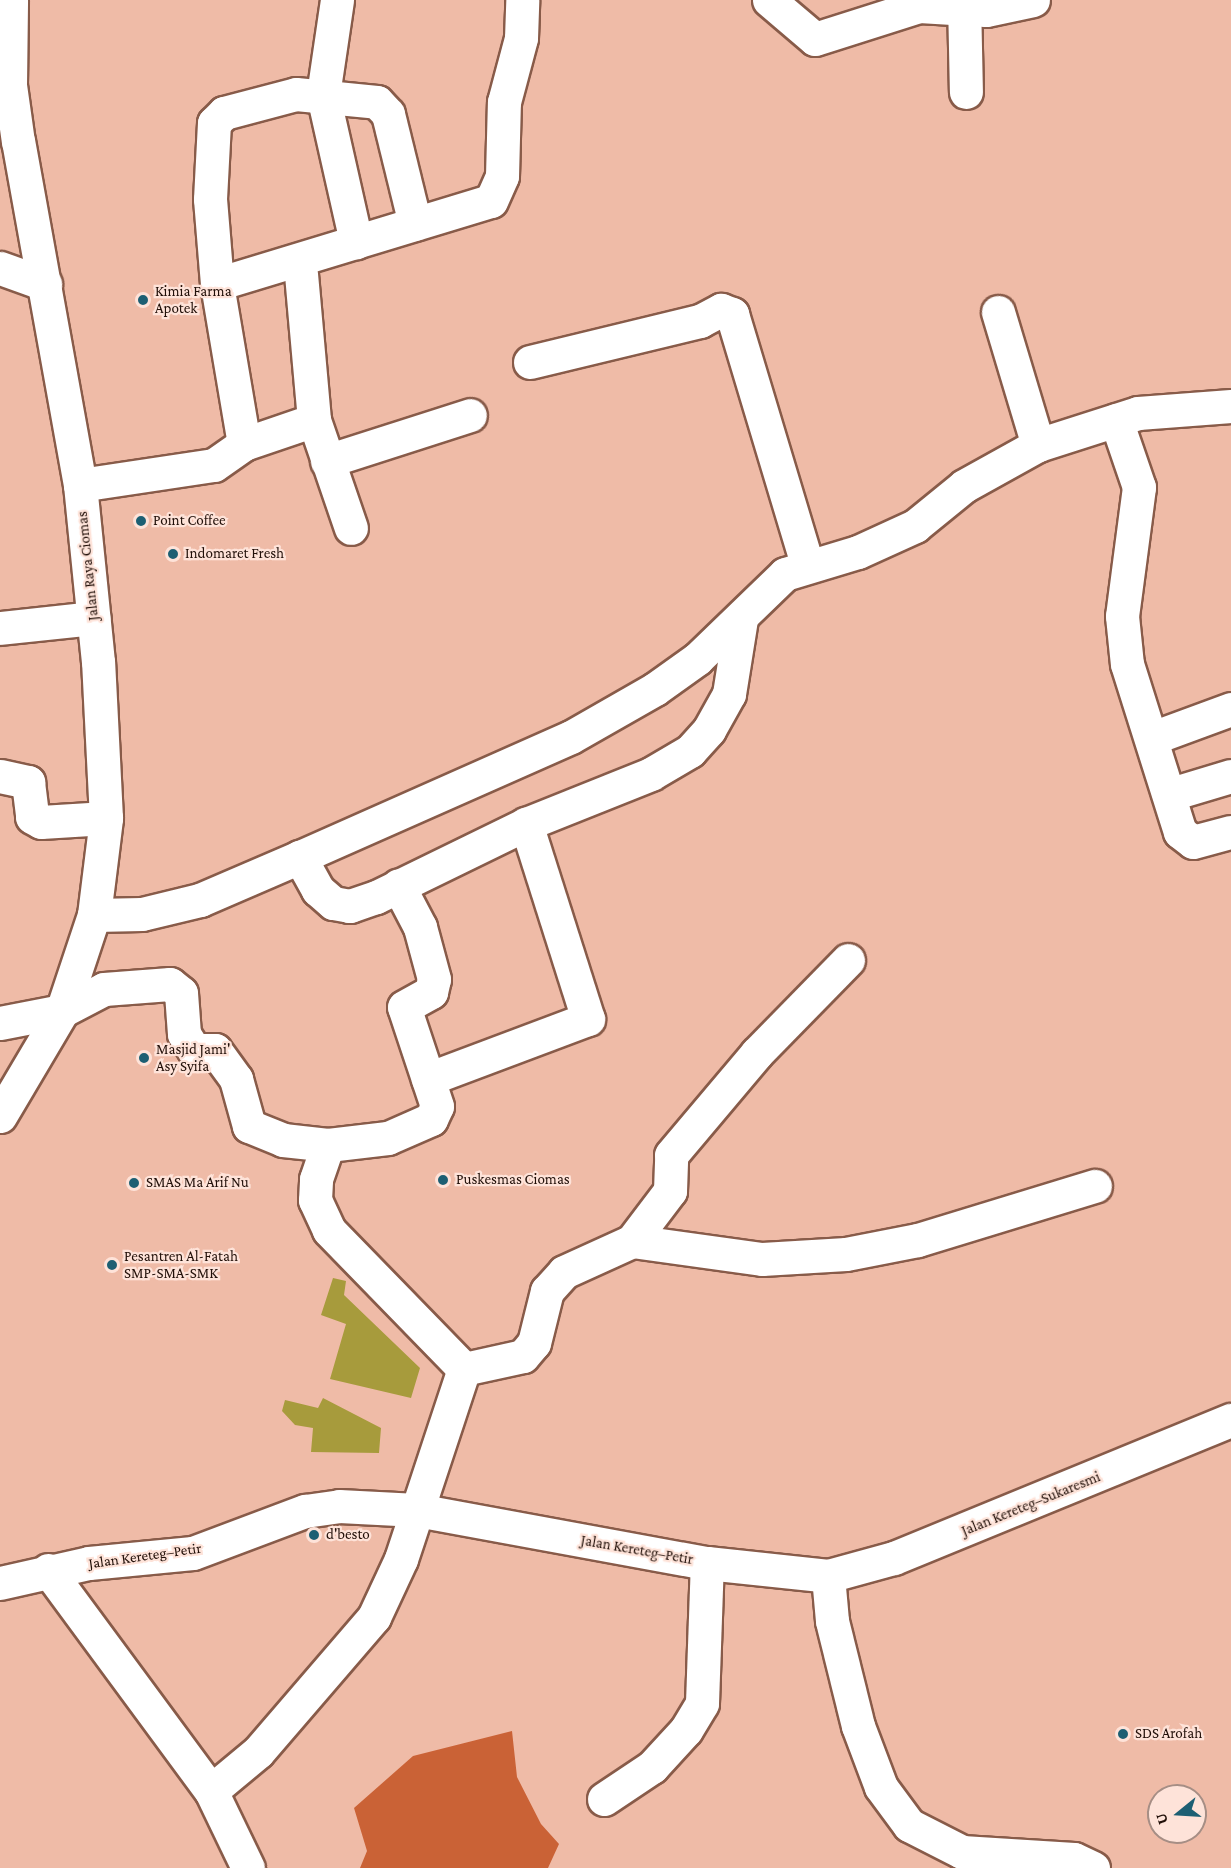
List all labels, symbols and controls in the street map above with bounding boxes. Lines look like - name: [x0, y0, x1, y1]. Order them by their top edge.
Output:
- place label: Kimia Farma Apotek: [155, 282, 232, 317]
- marker: Kimia Farma Apotek: [136, 293, 150, 307]
- street label: Jalan Raya Ciomas: [73, 510, 103, 622]
- place label: Point Coffee: [153, 512, 226, 530]
- marker: Point Coffee: [134, 514, 148, 528]
- place label: Indomaret Fresh: [185, 545, 284, 563]
- marker: Indomaret Fresh: [166, 547, 180, 561]
- place label: Masjid Jami' Asy Syifa: [156, 1040, 230, 1075]
- marker: Masjid Jami' Asy Syifa: [137, 1051, 151, 1065]
- marker: Puskesmas Ciomas: [434, 1171, 452, 1189]
- place label: Puskesmas Ciomas: [456, 1171, 570, 1189]
- place label: SMAS Ma Arif Nu: [146, 1174, 249, 1192]
- marker: SMAS Ma Arif Nu: [127, 1176, 141, 1190]
- place label: Pesantren Al-Fatah SMP-SMA-SMK: [124, 1247, 238, 1282]
- marker: Pesantren Al-Fatah SMP-SMA-SMK: [105, 1258, 119, 1272]
- street label: Jalan Kereteg–Sukaresmi: [959, 1468, 1103, 1540]
- place label: d'besto: [326, 1526, 370, 1544]
- marker: d'besto: [307, 1528, 321, 1542]
- street label: Jalan Kereteg–Petir: [579, 1531, 695, 1569]
- street label: Jalan Kereteg–Petir: [87, 1539, 203, 1573]
- place label: SDS Arofah: [1135, 1725, 1202, 1743]
- marker: SDS Arofah: [1116, 1727, 1130, 1741]
- north arrow: [1147, 1784, 1207, 1844]
- text: U: [1152, 1811, 1171, 1827]

